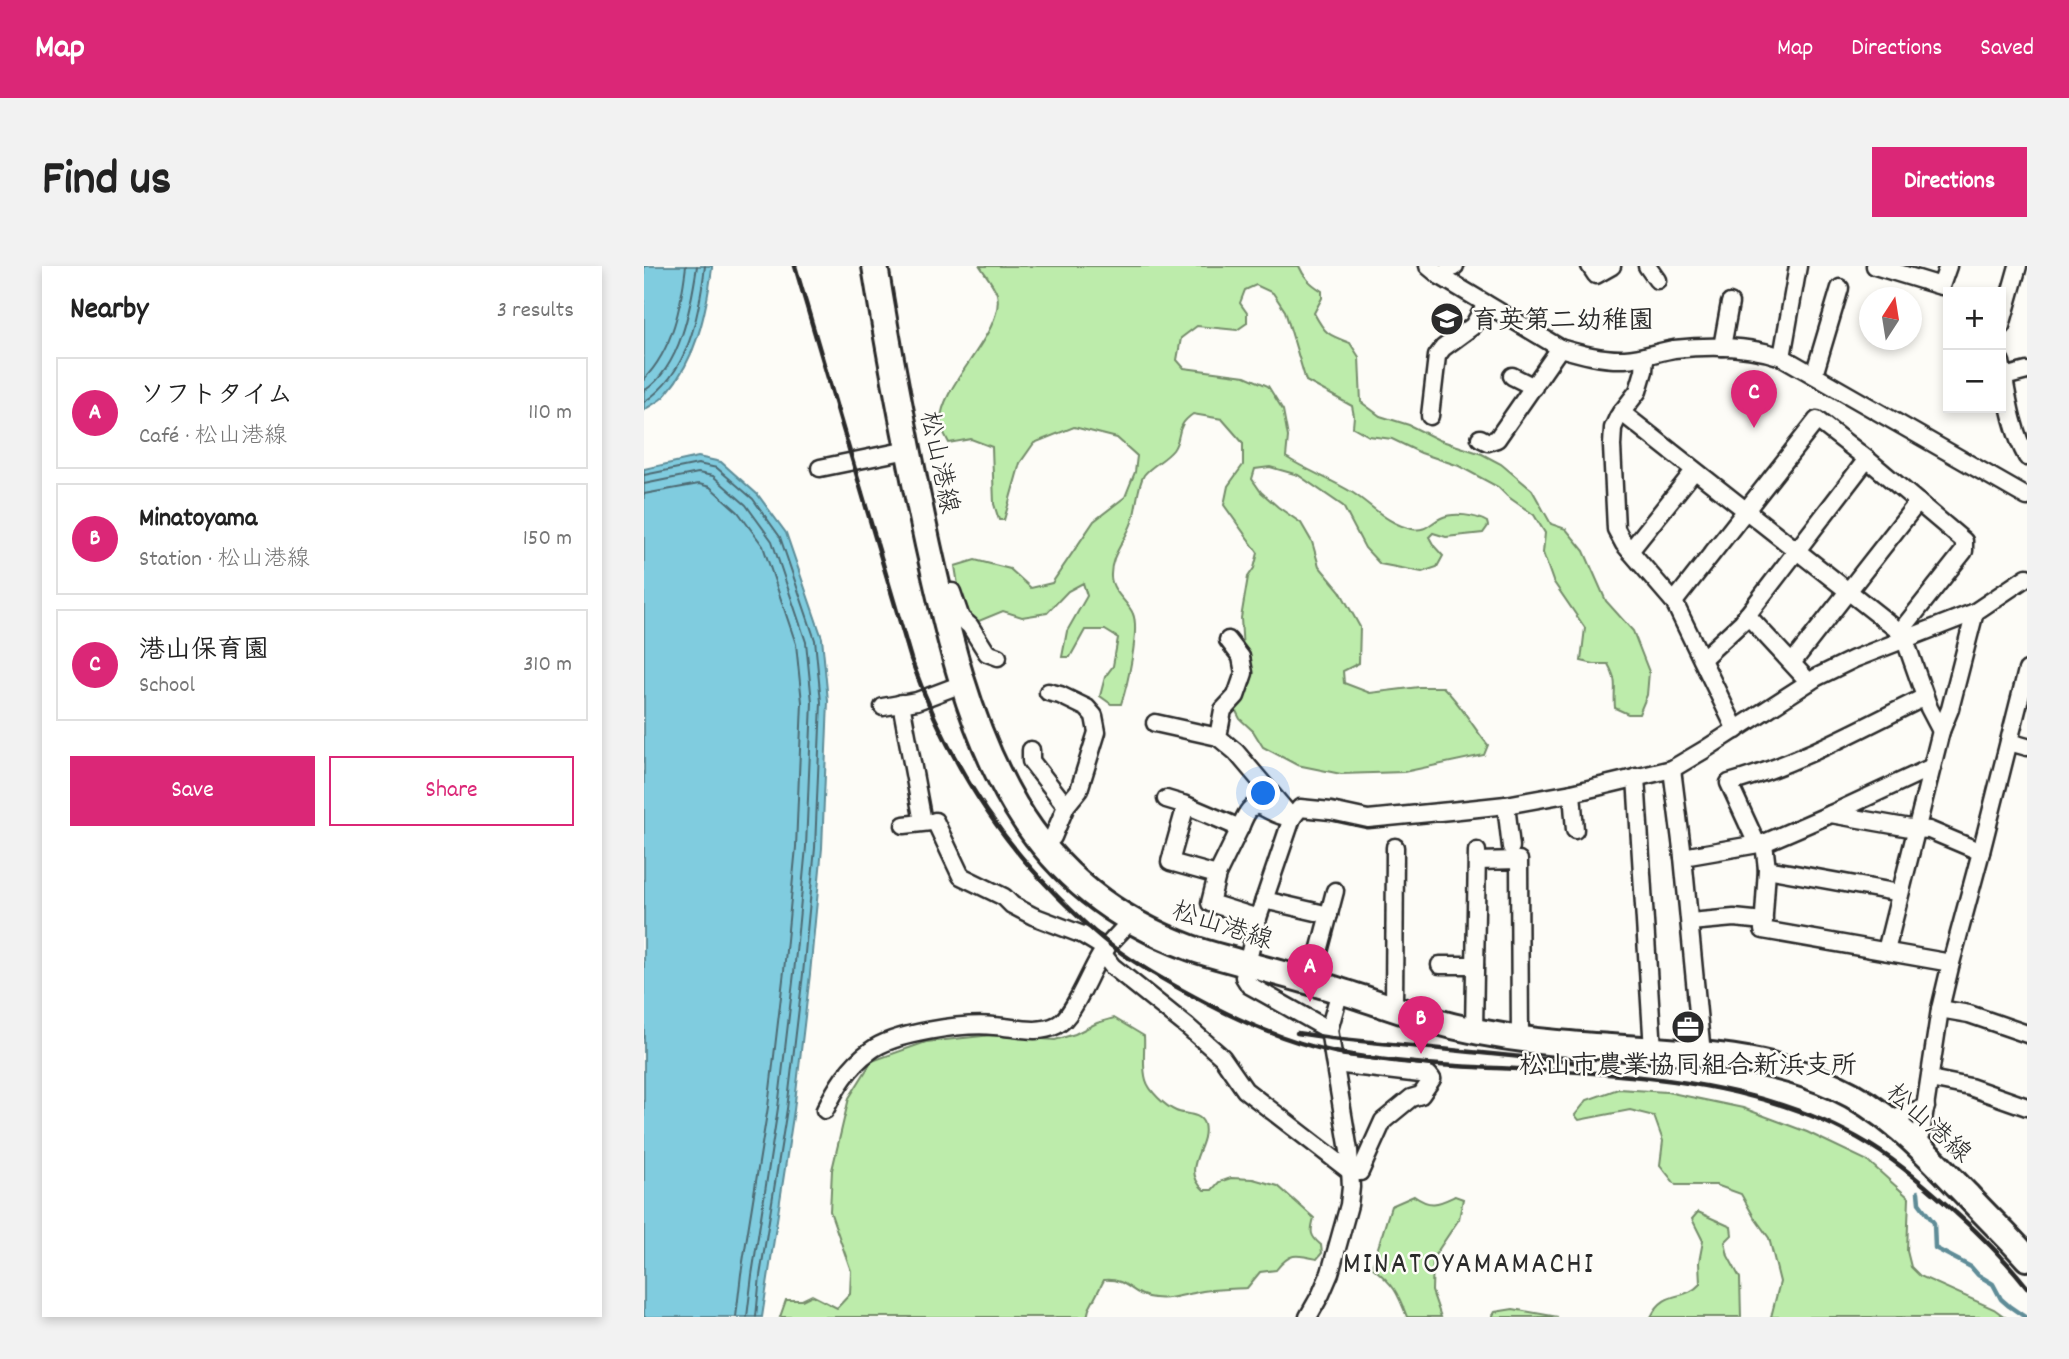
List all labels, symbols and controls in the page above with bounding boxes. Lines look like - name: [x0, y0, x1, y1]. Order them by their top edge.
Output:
- text: Map: [35, 26, 85, 73]
- text: Map: [1777, 32, 1813, 66]
- text: Directions: [1851, 32, 1942, 66]
- text: Saved: [1980, 32, 2034, 66]
- text: Find us: [42, 147, 171, 217]
- button: Directions: [1872, 147, 2027, 217]
- north arrow: [1859, 287, 1922, 350]
- map controls: [1943, 287, 2006, 413]
- button: +: [1943, 287, 2006, 350]
- text: Nearby: [70, 290, 148, 333]
- text: 3 results: [497, 295, 574, 328]
- school or university icon: 育英第二幼稚園: [1428, 300, 1466, 338]
- place label: 育英第二幼稚園: [1472, 304, 1654, 341]
- button: −: [1943, 350, 2006, 413]
- pin: C: [1731, 370, 1777, 428]
- text: ソフトタイム: [139, 378, 293, 415]
- text: A: [89, 397, 101, 430]
- text: 110 m: [528, 397, 572, 430]
- street label: 松山港線: [909, 408, 966, 517]
- text: Café · 松山港線: [139, 421, 287, 454]
- text: Minatoyama: [139, 501, 257, 538]
- text: B: [90, 523, 100, 556]
- text: 150 m: [523, 523, 572, 556]
- text: Station · 松山港線: [139, 544, 310, 577]
- text: 港山保育園: [139, 633, 269, 670]
- text: C: [89, 649, 101, 682]
- text: 310 m: [523, 649, 572, 682]
- text: School: [139, 670, 195, 703]
- button: Save: [70, 756, 315, 826]
- button: Share: [329, 756, 574, 826]
- your location: [1246, 776, 1280, 810]
- street label: 松山港線: [1167, 894, 1277, 961]
- pin: A: [1287, 944, 1333, 1002]
- pin: B: [1398, 996, 1444, 1054]
- office icon: 松山市農業協同組合新浜支所: [1669, 1008, 1707, 1046]
- place label: 松山市農業協同組合新浜支所: [1519, 1049, 1857, 1086]
- street label: 松山港線: [1877, 1076, 1979, 1173]
- district label: MINATOYAMAMACHI: [1343, 1245, 1595, 1288]

